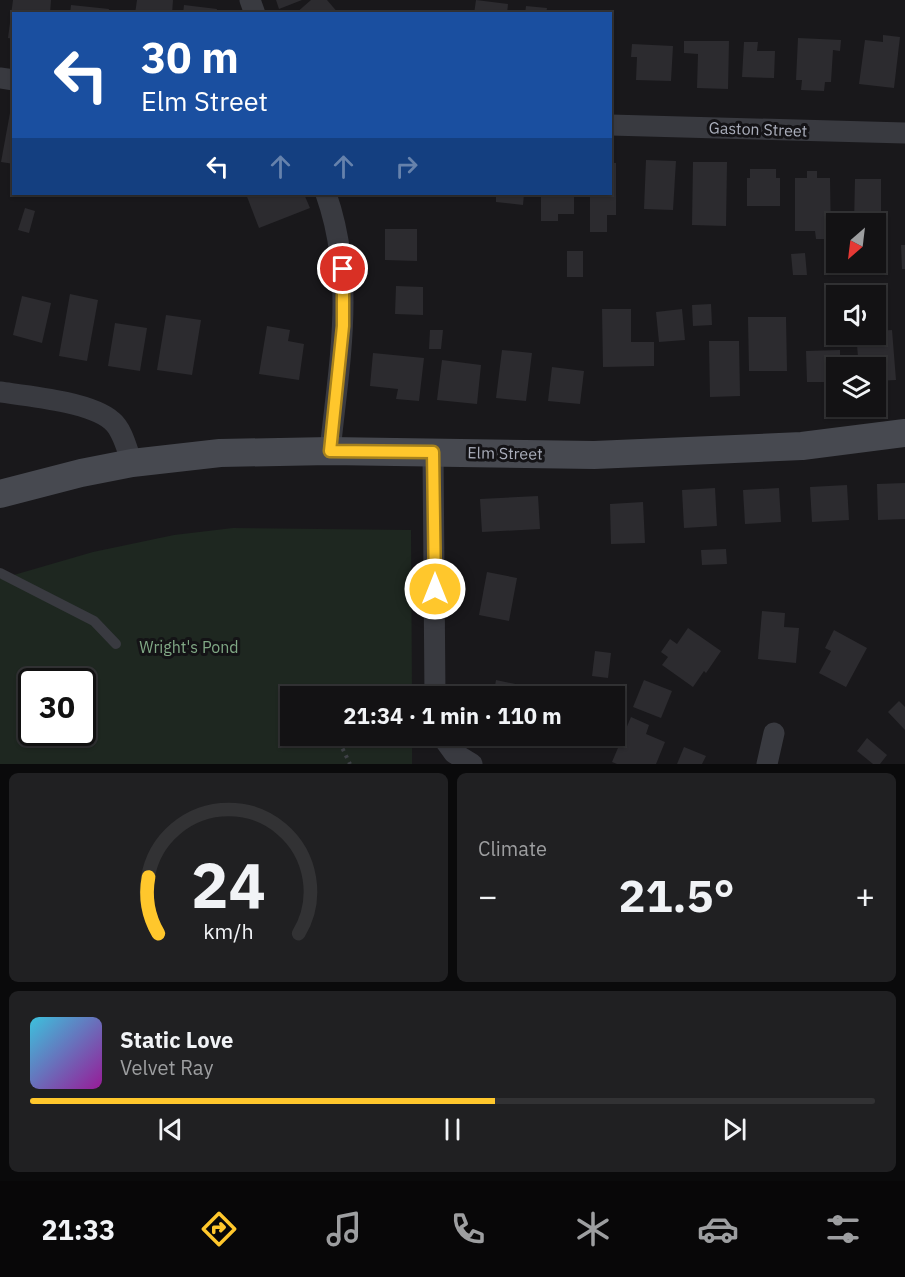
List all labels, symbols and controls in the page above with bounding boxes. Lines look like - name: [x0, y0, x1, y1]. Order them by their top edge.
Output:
- text: 30 m: [141, 30, 239, 85]
- icon: left: [42, 36, 120, 114]
- text: Elm Street: [141, 83, 268, 118]
- street label: Gaston Street: [708, 117, 808, 141]
- icon: left: [201, 150, 234, 183]
- icon: ahead: [264, 150, 297, 183]
- icon: ahead: [327, 150, 360, 183]
- icon: right: [390, 150, 423, 183]
- north arrow: [826, 213, 886, 273]
- map controls: [826, 213, 886, 417]
- pin: [317, 243, 368, 294]
- icon: arrive: [326, 252, 359, 285]
- button: sound: [826, 285, 886, 345]
- button: layers: [826, 357, 886, 417]
- street label: Elm Street: [467, 442, 543, 464]
- position arrow: [403, 557, 467, 621]
- park label: Wright's Pond: [139, 637, 239, 657]
- speed limit sign: 30: [18, 668, 96, 746]
- text: 21:34 · 1 min · 110 m: [343, 701, 562, 730]
- text: Climate: [478, 835, 547, 862]
- text: 24: [191, 844, 266, 925]
- text: 21.5°: [618, 866, 735, 924]
- text: −: [478, 874, 498, 917]
- text: +: [855, 874, 875, 917]
- text: km/h: [203, 918, 254, 946]
- text: Static Love: [120, 1025, 233, 1054]
- text: Velvet Ray: [120, 1054, 213, 1081]
- icon: previous: [154, 1113, 187, 1146]
- icon: pause: [436, 1113, 469, 1146]
- icon: next: [718, 1113, 751, 1146]
- icon: directions: [198, 1208, 240, 1250]
- icon: music: [323, 1208, 365, 1250]
- icon: phone: [447, 1208, 489, 1250]
- icon: climate: [572, 1208, 614, 1250]
- icon: car: [697, 1208, 739, 1250]
- icon: filters: [822, 1208, 864, 1250]
- text: 21:33: [41, 1212, 115, 1247]

